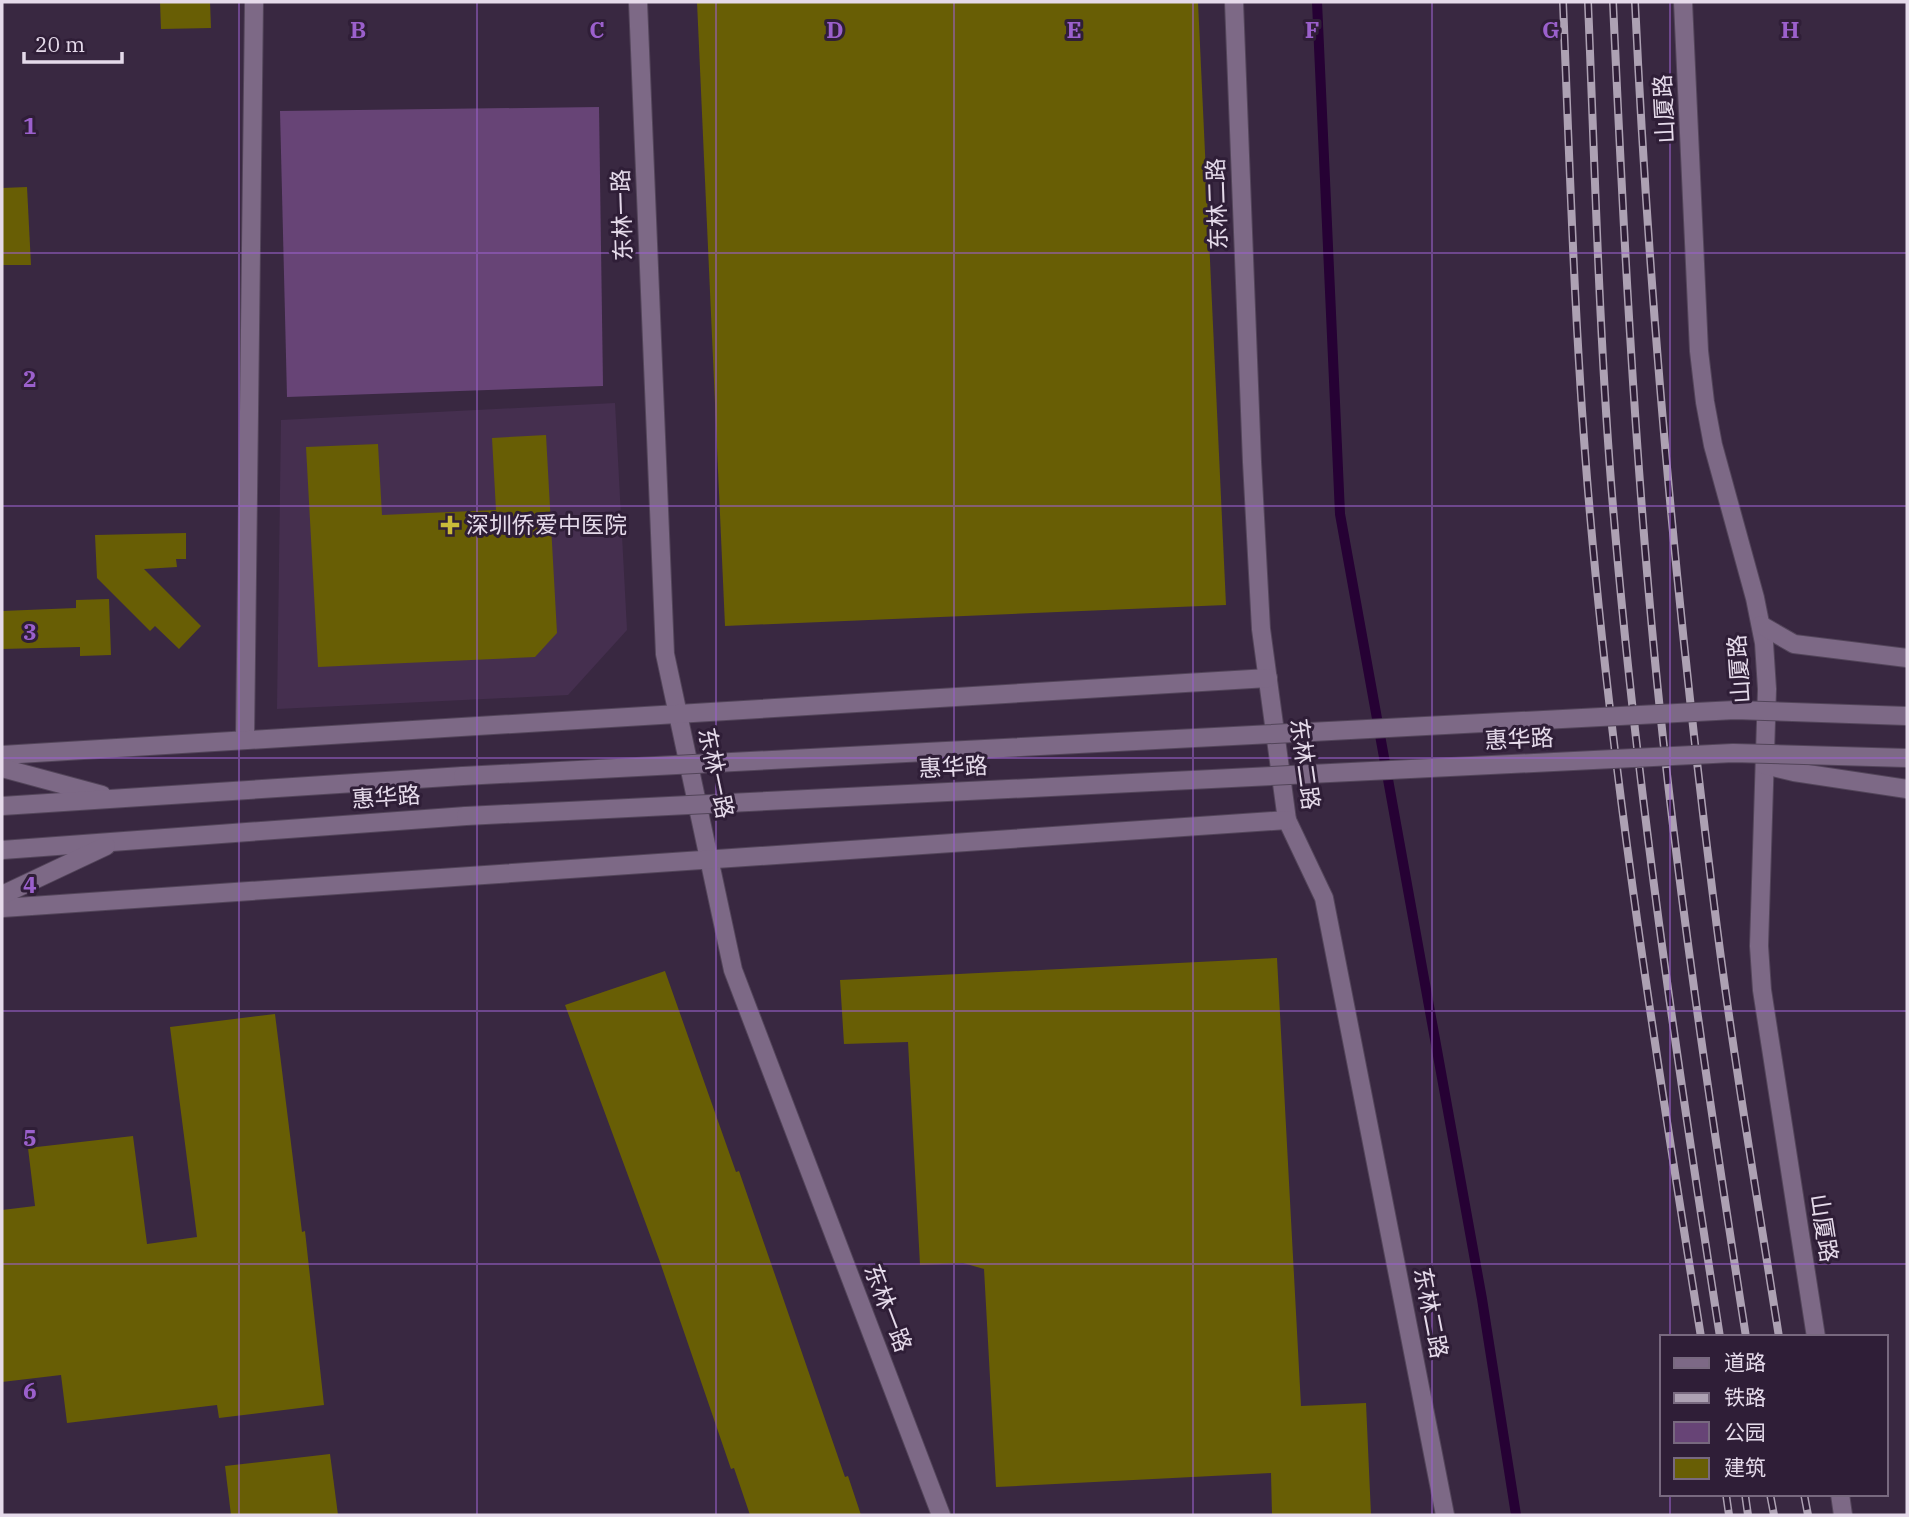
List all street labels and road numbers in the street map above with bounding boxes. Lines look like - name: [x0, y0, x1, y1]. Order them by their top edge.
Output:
- street label: 山厦路: [1646, 74, 1680, 144]
- street label: 东林二路: [1199, 158, 1233, 251]
- street label: 东林一路: [604, 169, 638, 262]
- street label: 山厦路: [1721, 634, 1755, 705]
- street label: 东林二路: [1285, 716, 1327, 812]
- street label: 惠华路: [1484, 721, 1554, 755]
- street label: 东林一路: [693, 725, 741, 821]
- street label: 惠华路: [918, 749, 988, 783]
- street label: 惠华路: [350, 779, 421, 813]
- street label: 山厦路: [1805, 1191, 1845, 1264]
- street label: 东林一路: [858, 1259, 919, 1356]
- street label: 东林二路: [1408, 1265, 1455, 1361]

